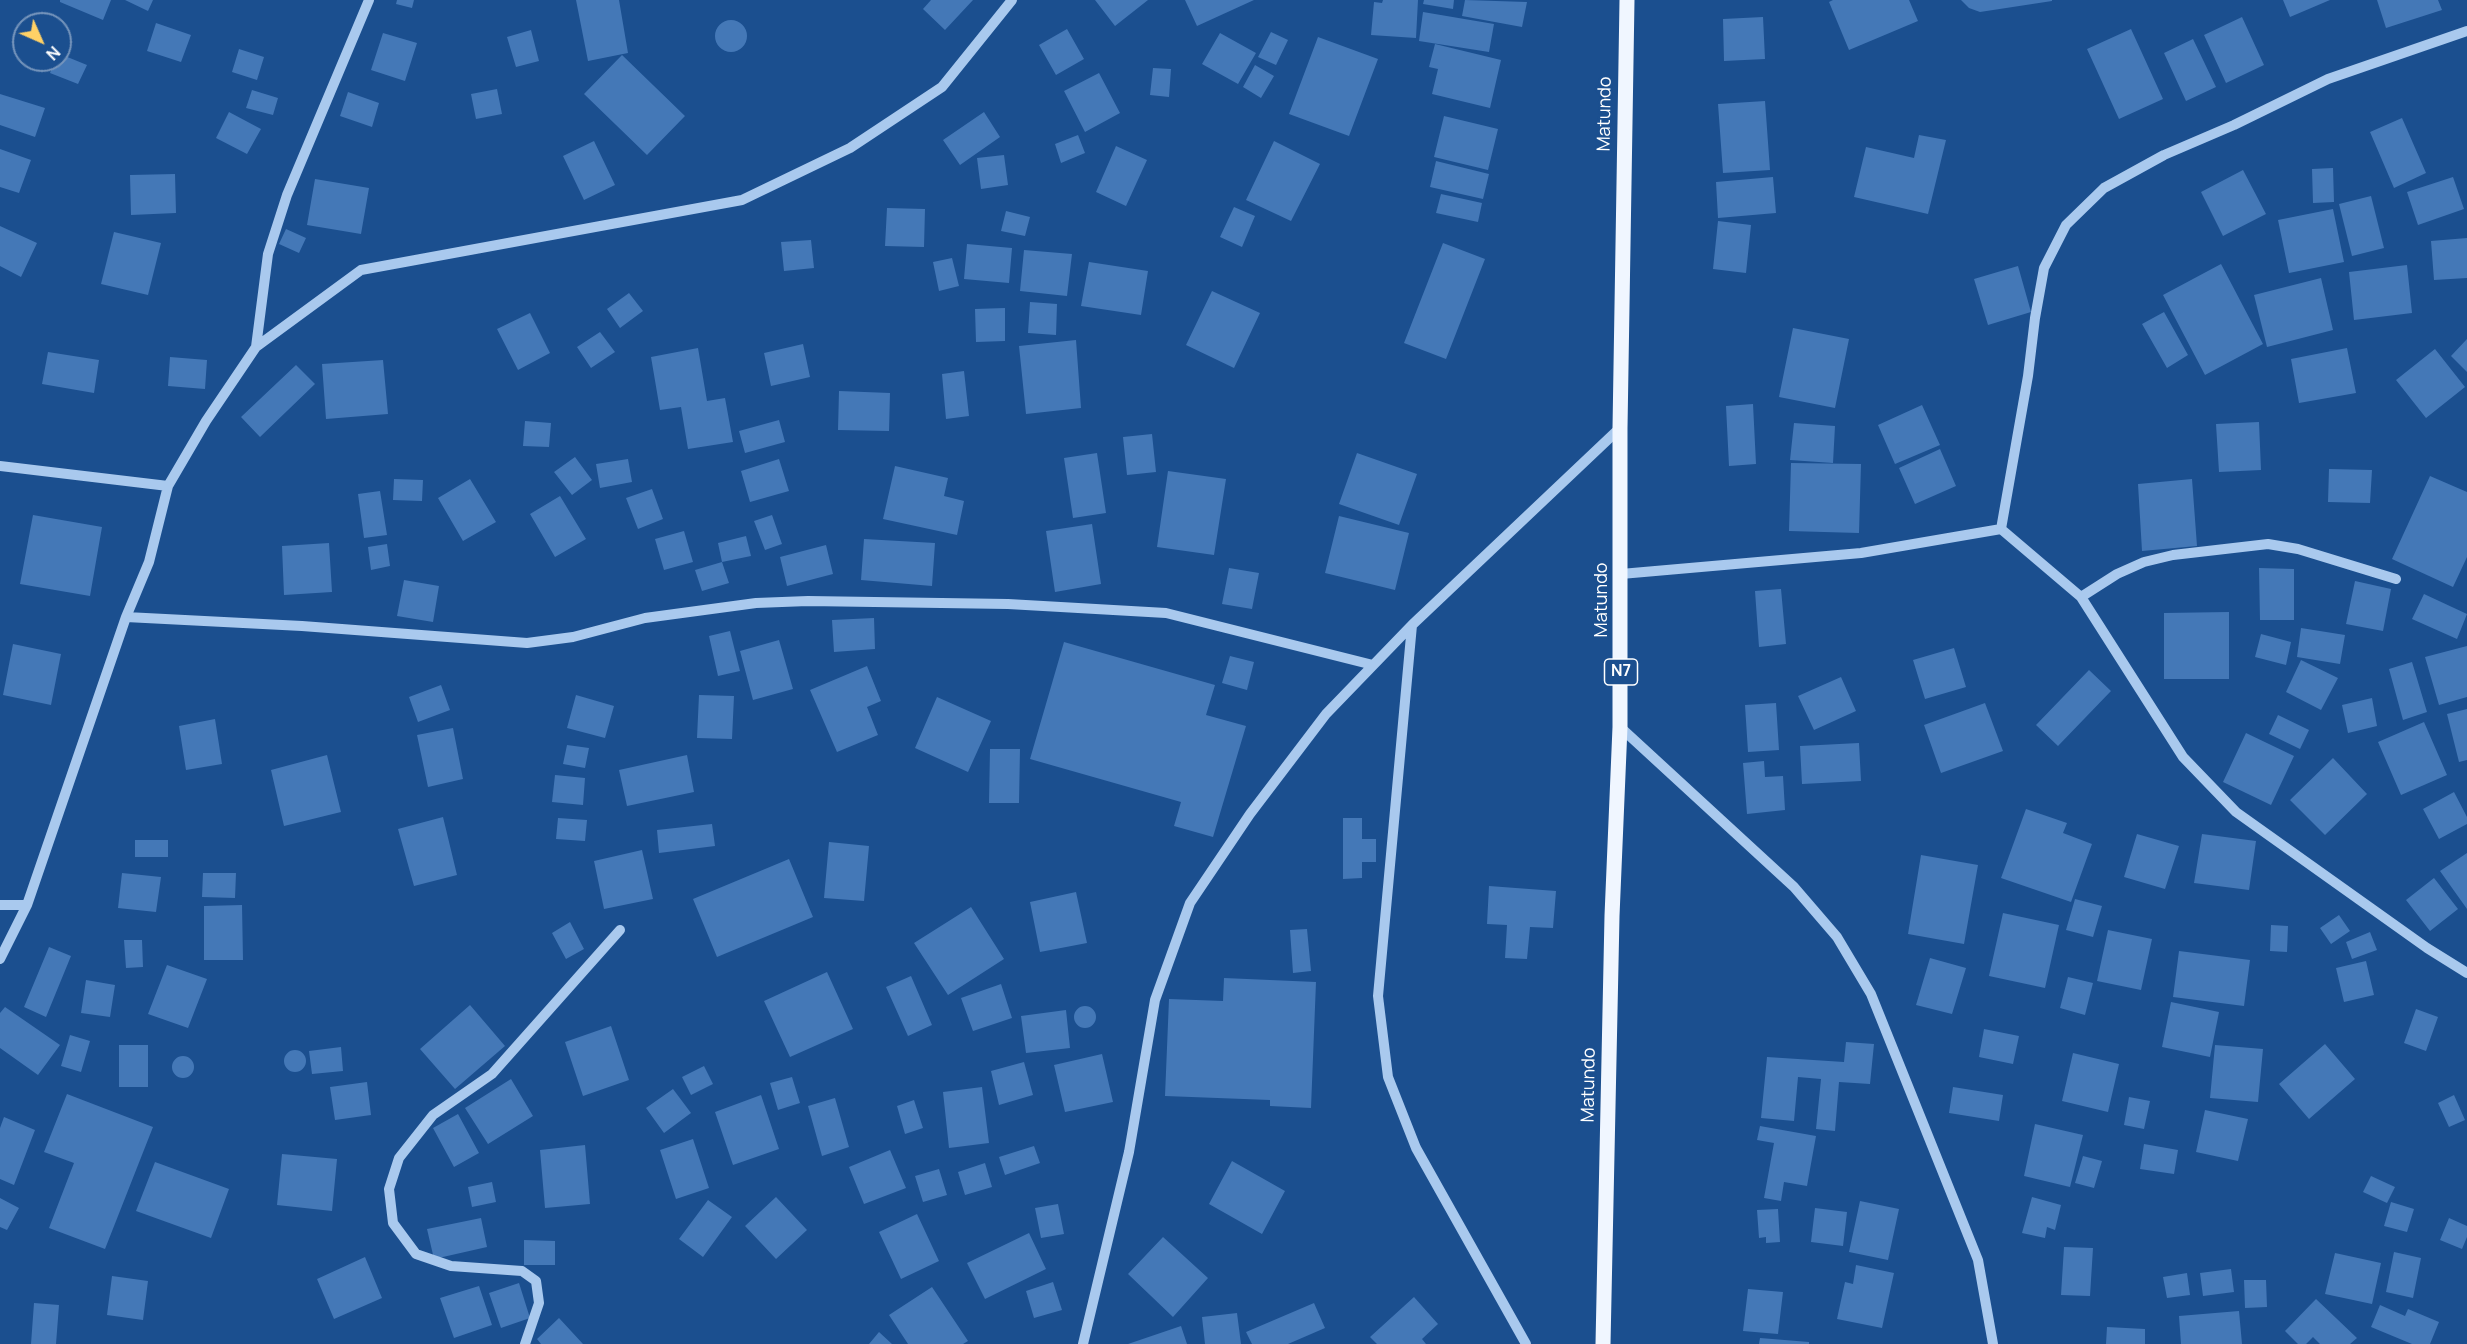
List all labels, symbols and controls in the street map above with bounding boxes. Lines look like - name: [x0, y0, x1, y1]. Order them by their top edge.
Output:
- north arrow: [12, 12, 72, 72]
- text: N: [41, 41, 65, 65]
- street label: Matundo: [1594, 76, 1616, 152]
- street label: Matundo: [1591, 563, 1613, 637]
- road number: N7: [1604, 659, 1638, 685]
- street label: Matundo: [1578, 1047, 1600, 1123]

